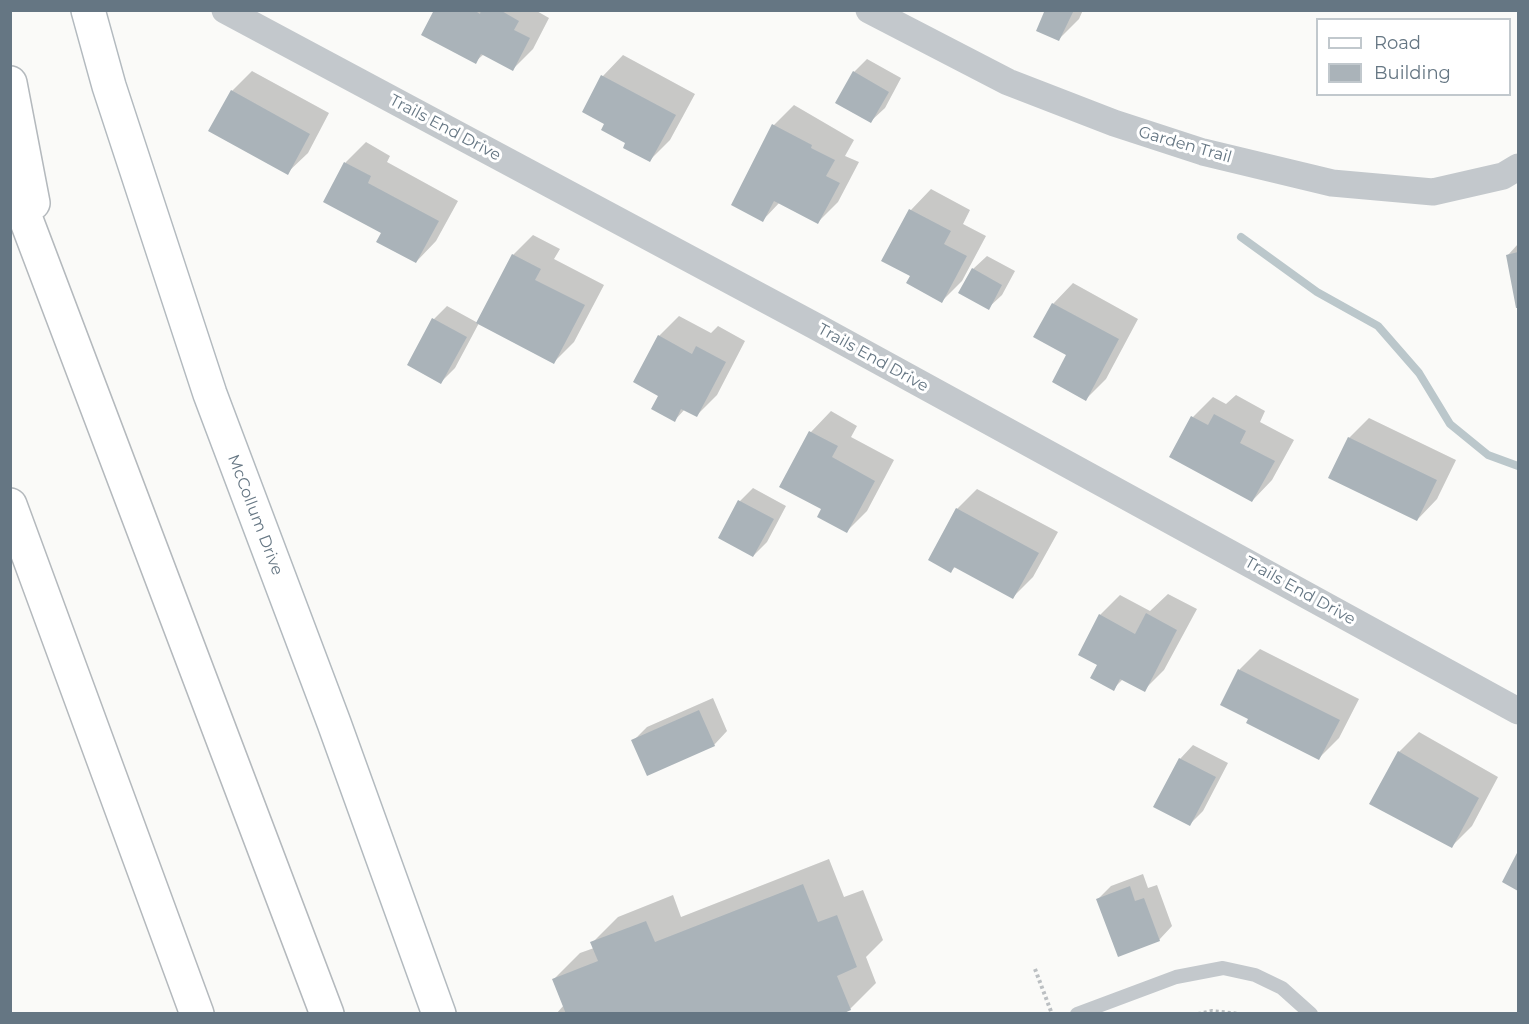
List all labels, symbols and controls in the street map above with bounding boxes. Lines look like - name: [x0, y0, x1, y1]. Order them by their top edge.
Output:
- legend: [1316, 18, 1511, 96]
- text: Road: [1374, 32, 1421, 54]
- text: Building: [1374, 62, 1451, 84]
- street label: Trails End Drive: [386, 91, 504, 165]
- street label: Garden Trail: [1136, 122, 1234, 168]
- street label: Trails End Drive: [814, 320, 932, 396]
- street label: McCollum Drive: [223, 452, 287, 578]
- street label: Trails End Drive: [1241, 553, 1359, 629]

